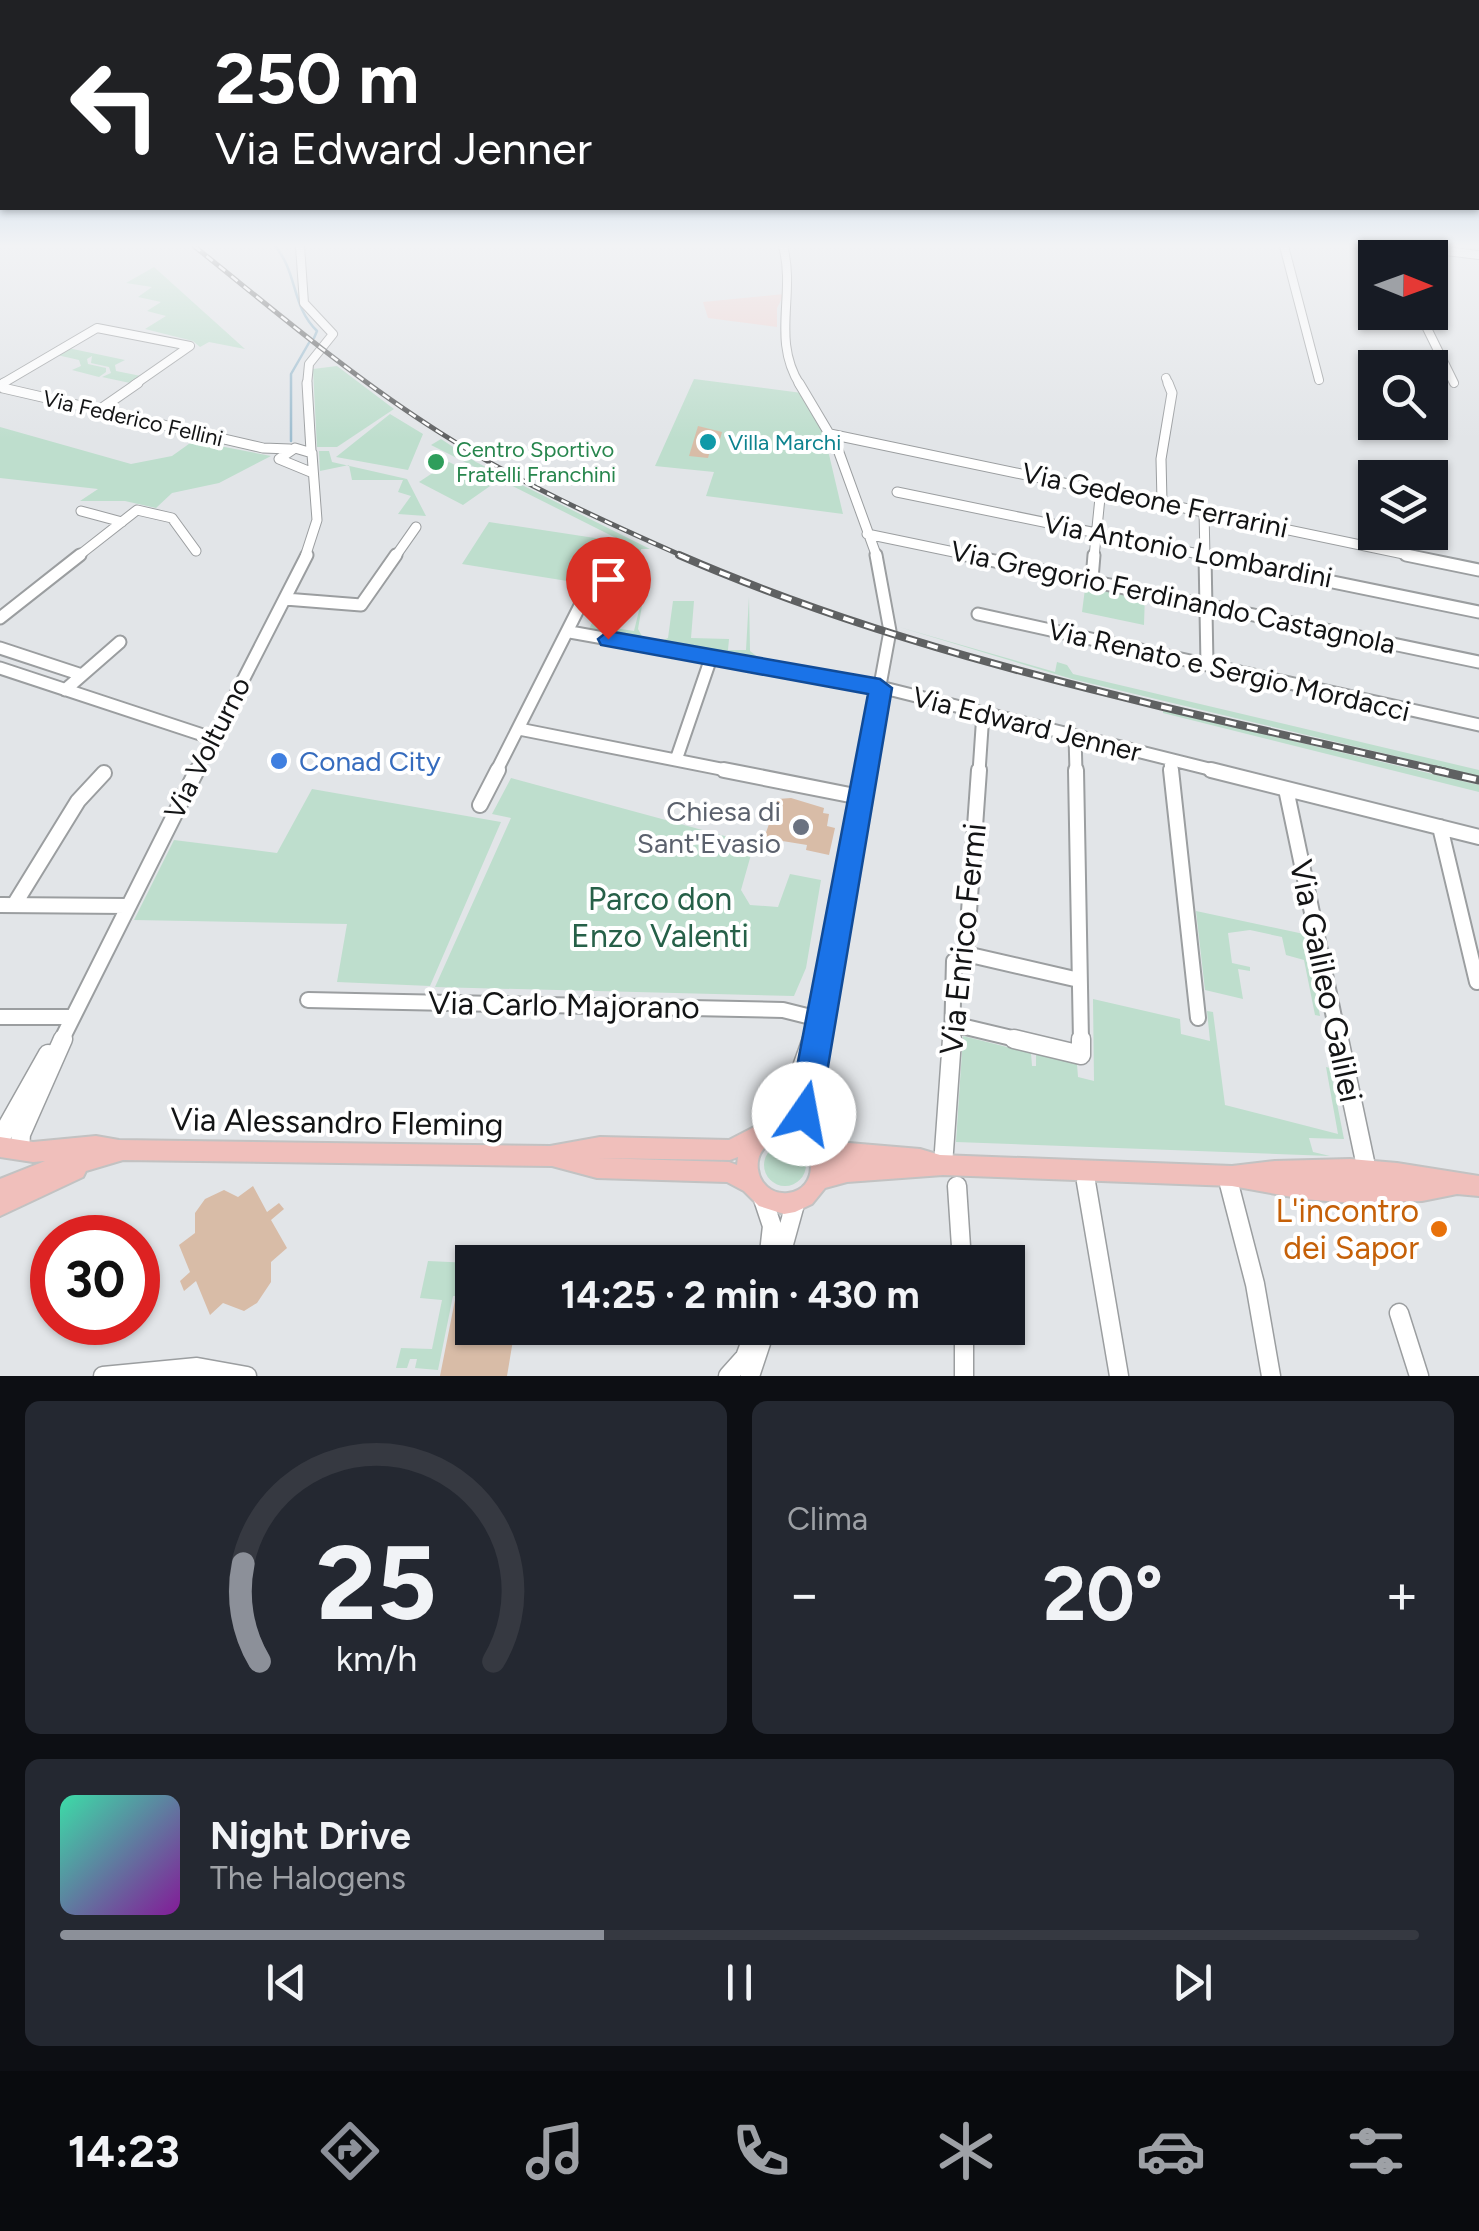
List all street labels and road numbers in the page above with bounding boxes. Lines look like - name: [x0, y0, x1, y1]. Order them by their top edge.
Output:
- street label: Via Federico Fellini: [40, 385, 226, 452]
- street label: Via Gedeone Ferrarini: [1019, 455, 1291, 545]
- street label: Via Antonio Lombardini: [1041, 505, 1335, 595]
- street label: Via Gregorio Ferdinando Castagnola: [948, 533, 1398, 661]
- street label: Via Renato e Sergio Mordacci: [1045, 612, 1413, 728]
- street label: Via Volturno: [157, 671, 257, 825]
- street label: Via Edward Jenner: [909, 679, 1145, 769]
- street label: Via Enrico Fermi: [932, 821, 994, 1057]
- street label: Via Galileo Galilei: [1282, 856, 1370, 1106]
- street label: Via Carlo Majorano: [428, 984, 700, 1026]
- street label: Via Alessandro Fleming: [170, 1100, 504, 1144]

